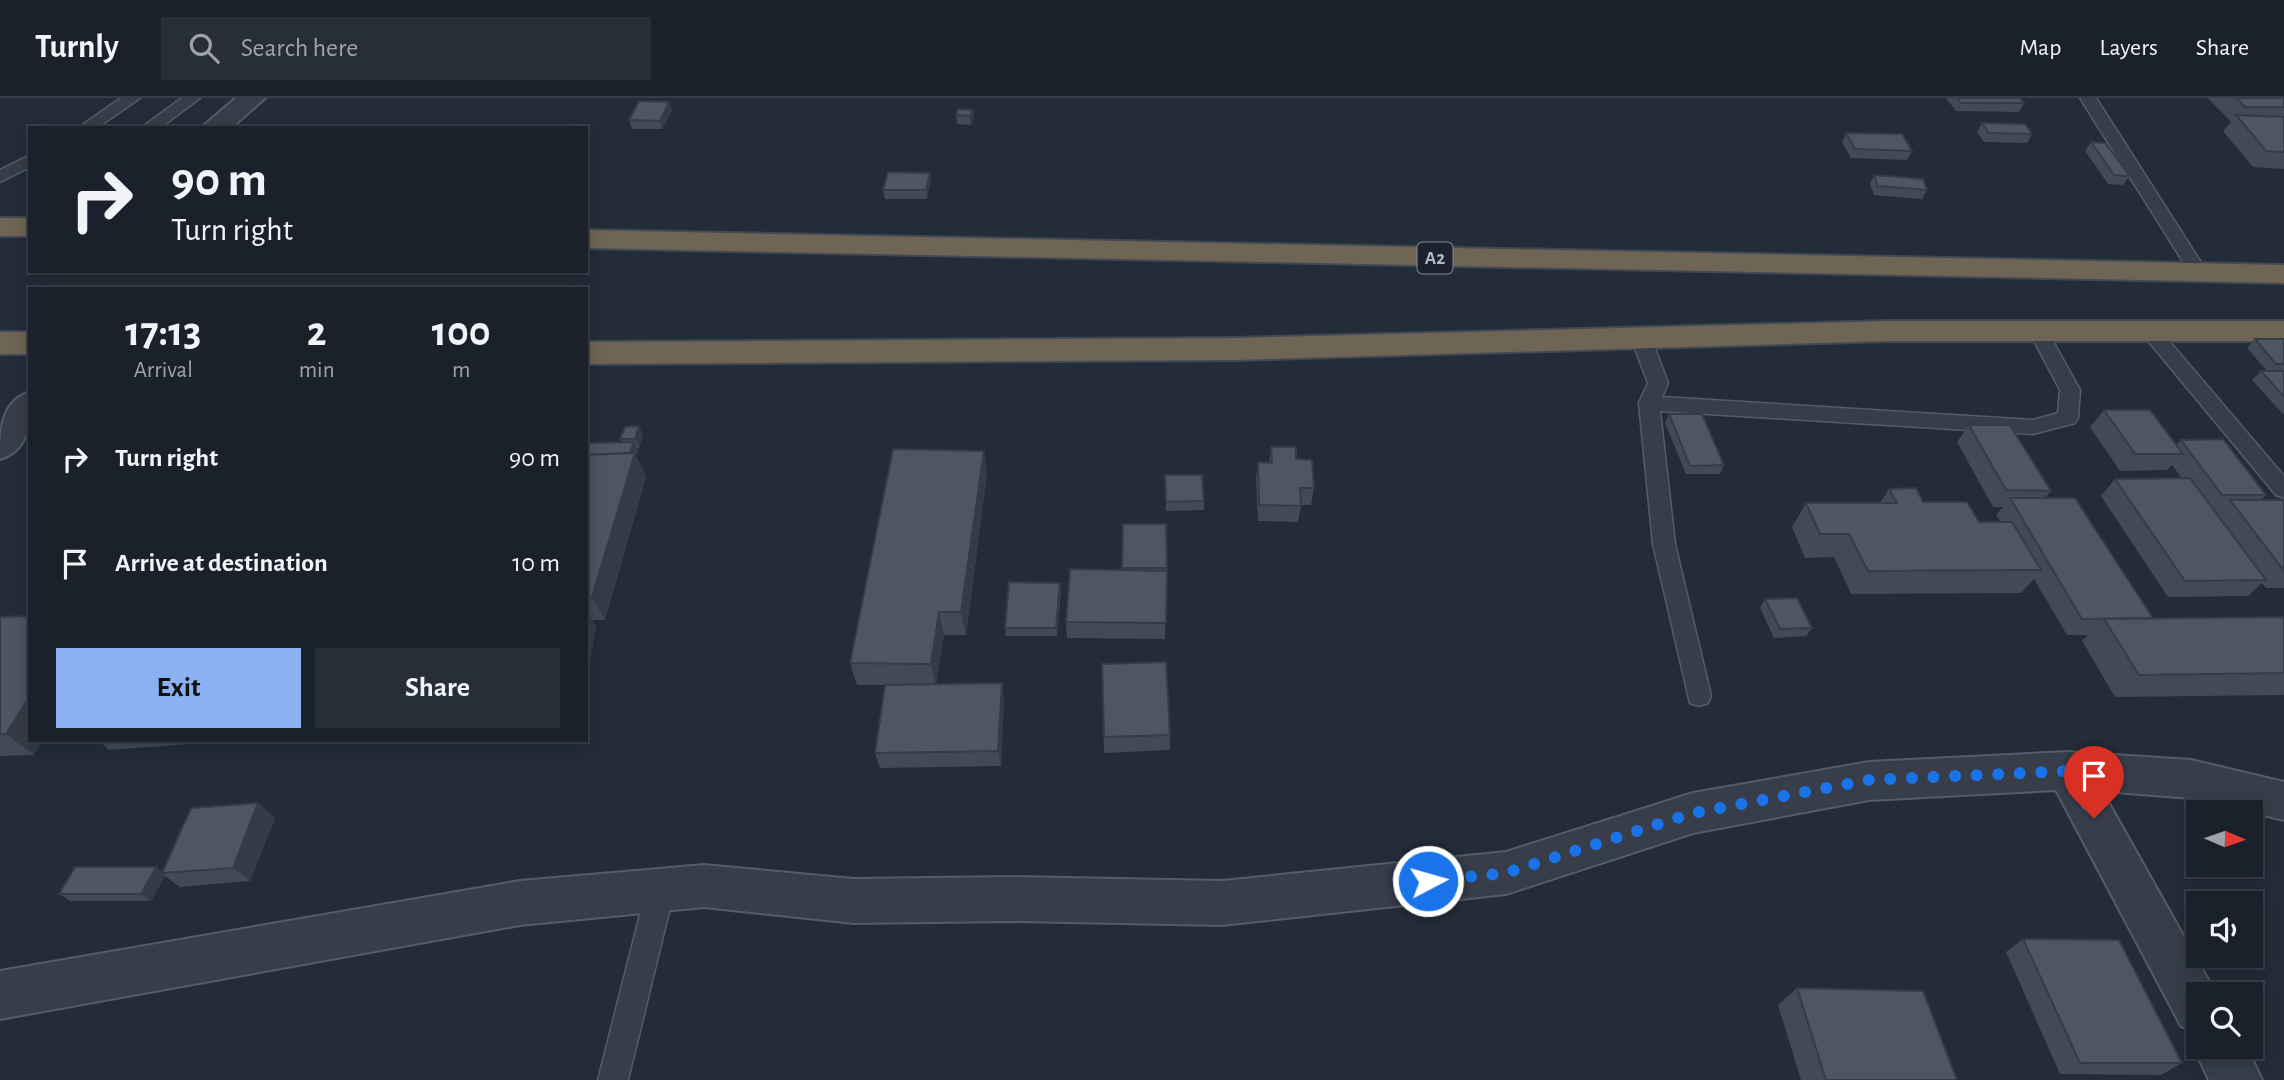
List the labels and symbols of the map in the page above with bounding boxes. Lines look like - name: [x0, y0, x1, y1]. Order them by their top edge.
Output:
- road number: A2: [1418, 242, 1452, 274]
- pin: [2064, 746, 2124, 818]
- north arrow: [2186, 800, 2263, 877]
- position arrow: [1391, 844, 1465, 918]

